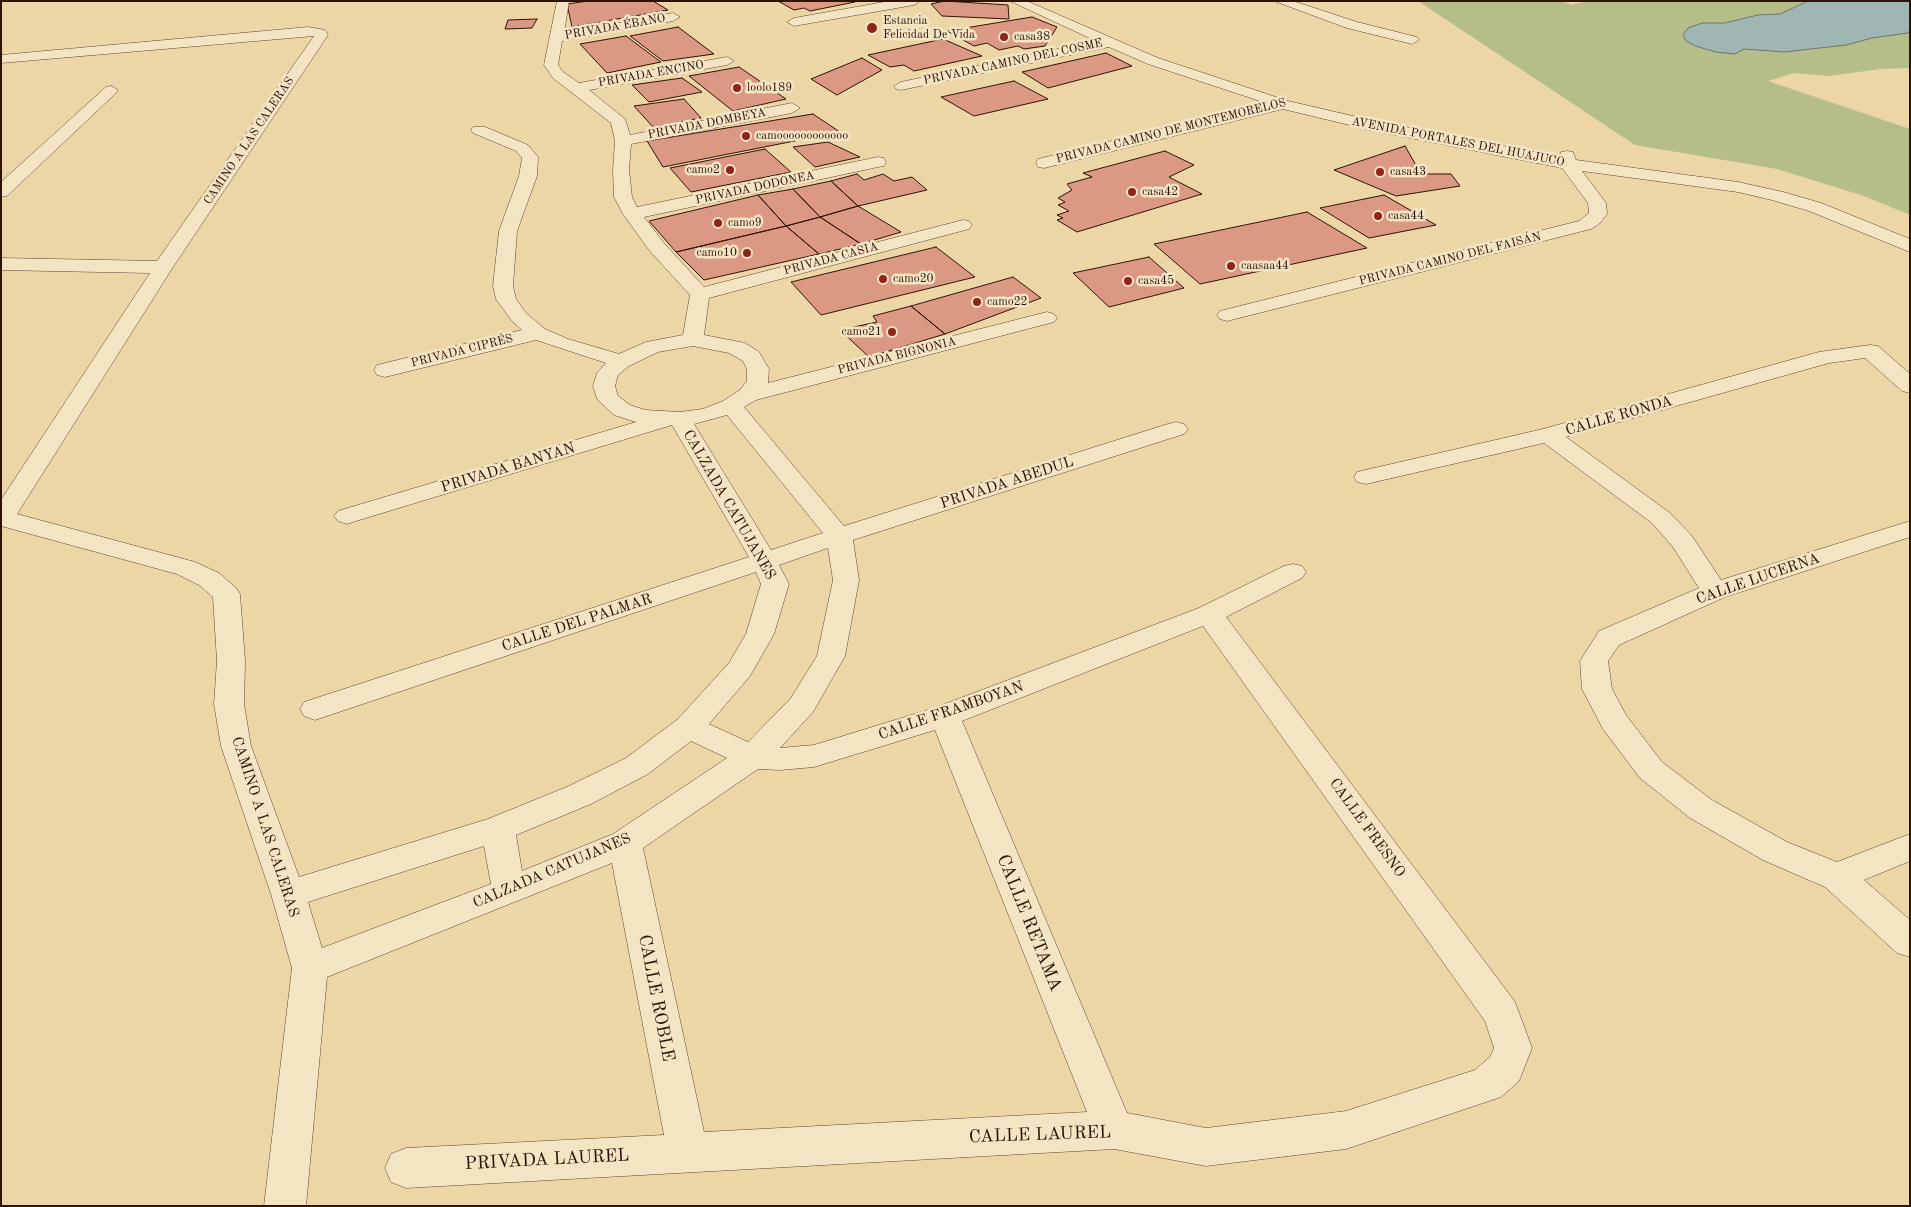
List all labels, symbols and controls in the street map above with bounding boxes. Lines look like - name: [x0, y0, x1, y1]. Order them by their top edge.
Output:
- street label: PRIVADA ÉBANO: [563, 11, 667, 43]
- place label: Estancia Felicidad De Vida: [883, 14, 975, 42]
- marker: Estancia Felicidad De Vida: [865, 21, 879, 35]
- place label: casa38: [1014, 30, 1050, 44]
- marker: casa38: [998, 31, 1010, 43]
- street label: PRIVADA CAMINO DEL COSME: [922, 36, 1104, 88]
- street label: PRIVADA ENCINO: [597, 58, 705, 90]
- street label: CAMINO A LAS CALERAS: [201, 74, 297, 208]
- place label: loolo189: [747, 81, 792, 95]
- marker: loolo189: [731, 82, 743, 94]
- street label: PRIVADA CAMINO DE MONTEMORELOS: [1055, 95, 1287, 167]
- street label: PRIVADA DOMBEYA: [647, 105, 767, 143]
- street label: AVENIDA PORTALES DEL HUAJUCO: [1350, 114, 1566, 170]
- place label: camoooooooooooo: [756, 129, 848, 143]
- marker: camoooooooooooo: [740, 130, 752, 142]
- place label: camo2: [686, 163, 720, 177]
- marker: camo2: [724, 164, 736, 176]
- place label: casa43: [1390, 165, 1426, 179]
- marker: casa43: [1374, 166, 1386, 178]
- street label: PRIVADA DODONEA: [694, 168, 816, 208]
- place label: casa42: [1142, 185, 1178, 199]
- marker: casa42: [1126, 186, 1138, 198]
- place label: casa44: [1388, 209, 1424, 223]
- marker: casa44: [1372, 210, 1384, 222]
- place label: camo9: [728, 216, 762, 230]
- marker: camo9: [712, 217, 724, 229]
- street label: PRIVADA CAMINO DEL FAISÁN: [1357, 229, 1543, 289]
- street label: PRIVADA CASIA: [782, 239, 880, 279]
- place label: camo10: [696, 246, 737, 260]
- marker: camo10: [741, 247, 753, 259]
- place label: caasaa44: [1241, 259, 1289, 273]
- marker: caasaa44: [1225, 260, 1237, 272]
- place label: camo20: [893, 272, 934, 286]
- marker: camo20: [877, 273, 889, 285]
- place label: casa45: [1138, 274, 1174, 288]
- marker: casa45: [1122, 275, 1134, 287]
- place label: camo22: [987, 295, 1028, 309]
- marker: camo22: [971, 296, 983, 308]
- place label: camo21: [841, 325, 882, 339]
- marker: camo21: [886, 326, 898, 338]
- street label: PRIVADA CIPRÉS: [410, 331, 514, 371]
- street label: PRIVADA BIGNONIA: [836, 334, 958, 378]
- street label: CALLE RONDA: [1563, 392, 1675, 440]
- street label: CALZADA CATUJANES: [679, 427, 779, 583]
- street label: PRIVADA BANYAN: [439, 439, 577, 497]
- street label: PRIVADA ABEDUL: [938, 453, 1076, 513]
- street label: CALLE LUCERNA: [1694, 549, 1822, 609]
- street label: CALLE DEL PALMAR: [500, 590, 654, 656]
- street label: CALLE FRAMBOYAN: [876, 678, 1026, 744]
- street label: CAMINO A LAS CALERAS: [227, 734, 303, 920]
- street label: CALLE FRESNO: [1325, 775, 1409, 881]
- street label: CALZADA CATUJANES: [470, 829, 634, 913]
- street label: CALLE RETAMA: [992, 851, 1066, 995]
- street label: CALLE ROBLE: [633, 933, 679, 1063]
- street label: CALLE LAUREL: [969, 1122, 1111, 1148]
- street label: PRIVADA LAUREL: [464, 1145, 630, 1175]

